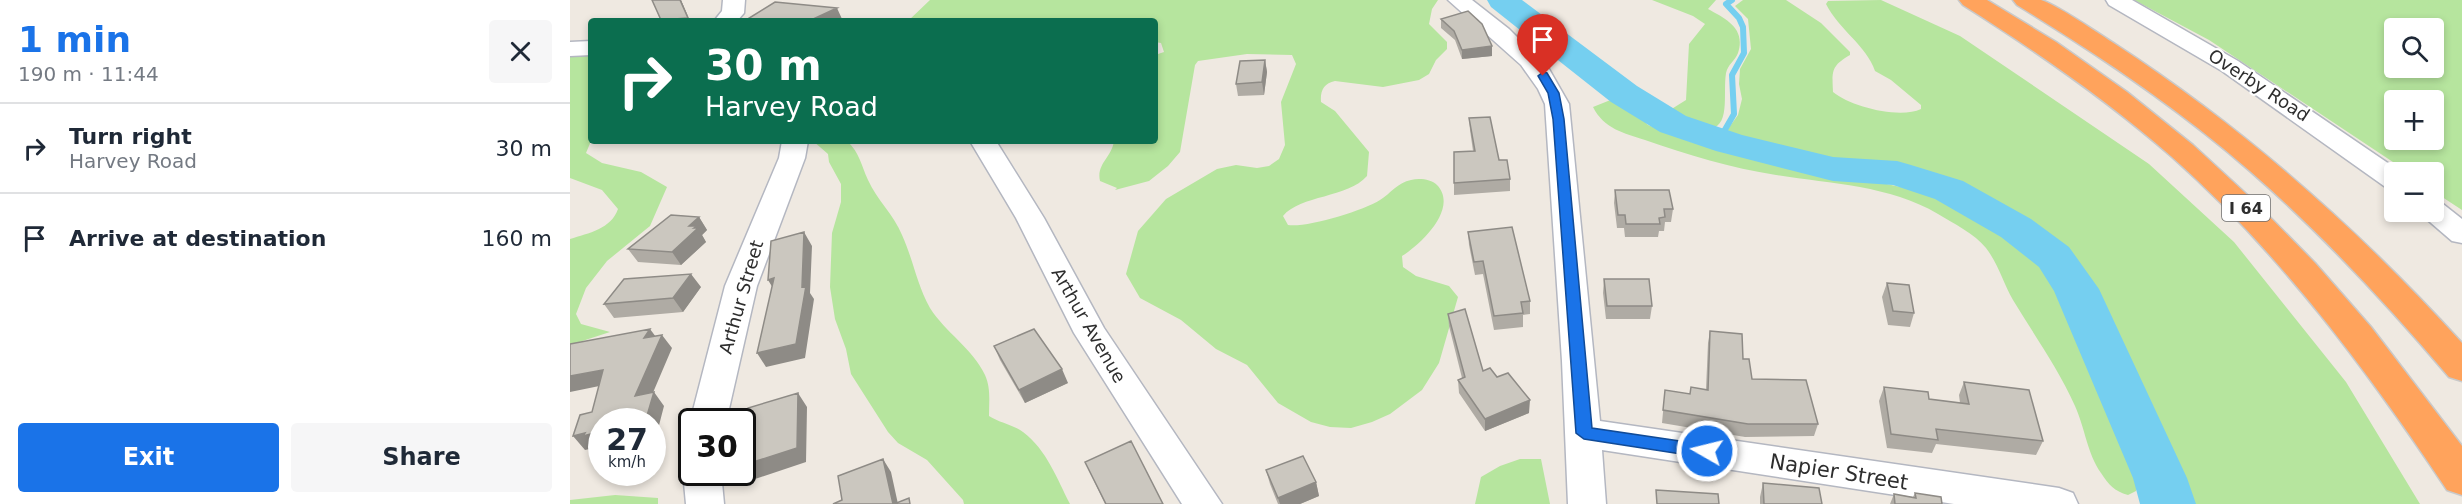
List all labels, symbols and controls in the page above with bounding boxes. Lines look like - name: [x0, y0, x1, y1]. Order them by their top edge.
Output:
- pin: [1517, 14, 1568, 76]
- map controls: [2384, 18, 2444, 222]
- button: search: [2384, 18, 2444, 78]
- text: 1 min: [18, 19, 131, 60]
- button: close: [489, 20, 552, 83]
- icon: arrive: [1526, 23, 1559, 56]
- text: 30 m: [705, 41, 822, 90]
- icon: right: [606, 42, 684, 120]
- street label: Overby Road: [2205, 45, 2313, 125]
- text: 190 m · 11:44: [18, 62, 159, 86]
- button: +: [2384, 90, 2444, 150]
- text: Harvey Road: [705, 91, 878, 122]
- text: Turn right: [69, 124, 192, 149]
- icon: right: [18, 132, 51, 165]
- text: 30 m: [496, 136, 552, 161]
- text: Harvey Road: [69, 149, 197, 173]
- button: −: [2384, 162, 2444, 222]
- road number: I 64: [2222, 195, 2270, 221]
- icon: arrive: [18, 222, 51, 255]
- text: Arrive at destination: [69, 226, 326, 251]
- text: 160 m: [482, 226, 552, 251]
- street label: Arthur Street: [715, 238, 767, 356]
- street label: Arthur Avenue: [1048, 264, 1130, 386]
- speed limit sign: 30: [678, 408, 756, 486]
- position arrow: [1675, 419, 1739, 483]
- text: 27: [606, 422, 648, 457]
- button: Exit: [18, 423, 279, 492]
- button: Share: [291, 423, 552, 492]
- street label: Napier Street: [1768, 449, 1910, 495]
- text: km/h: [608, 453, 646, 471]

